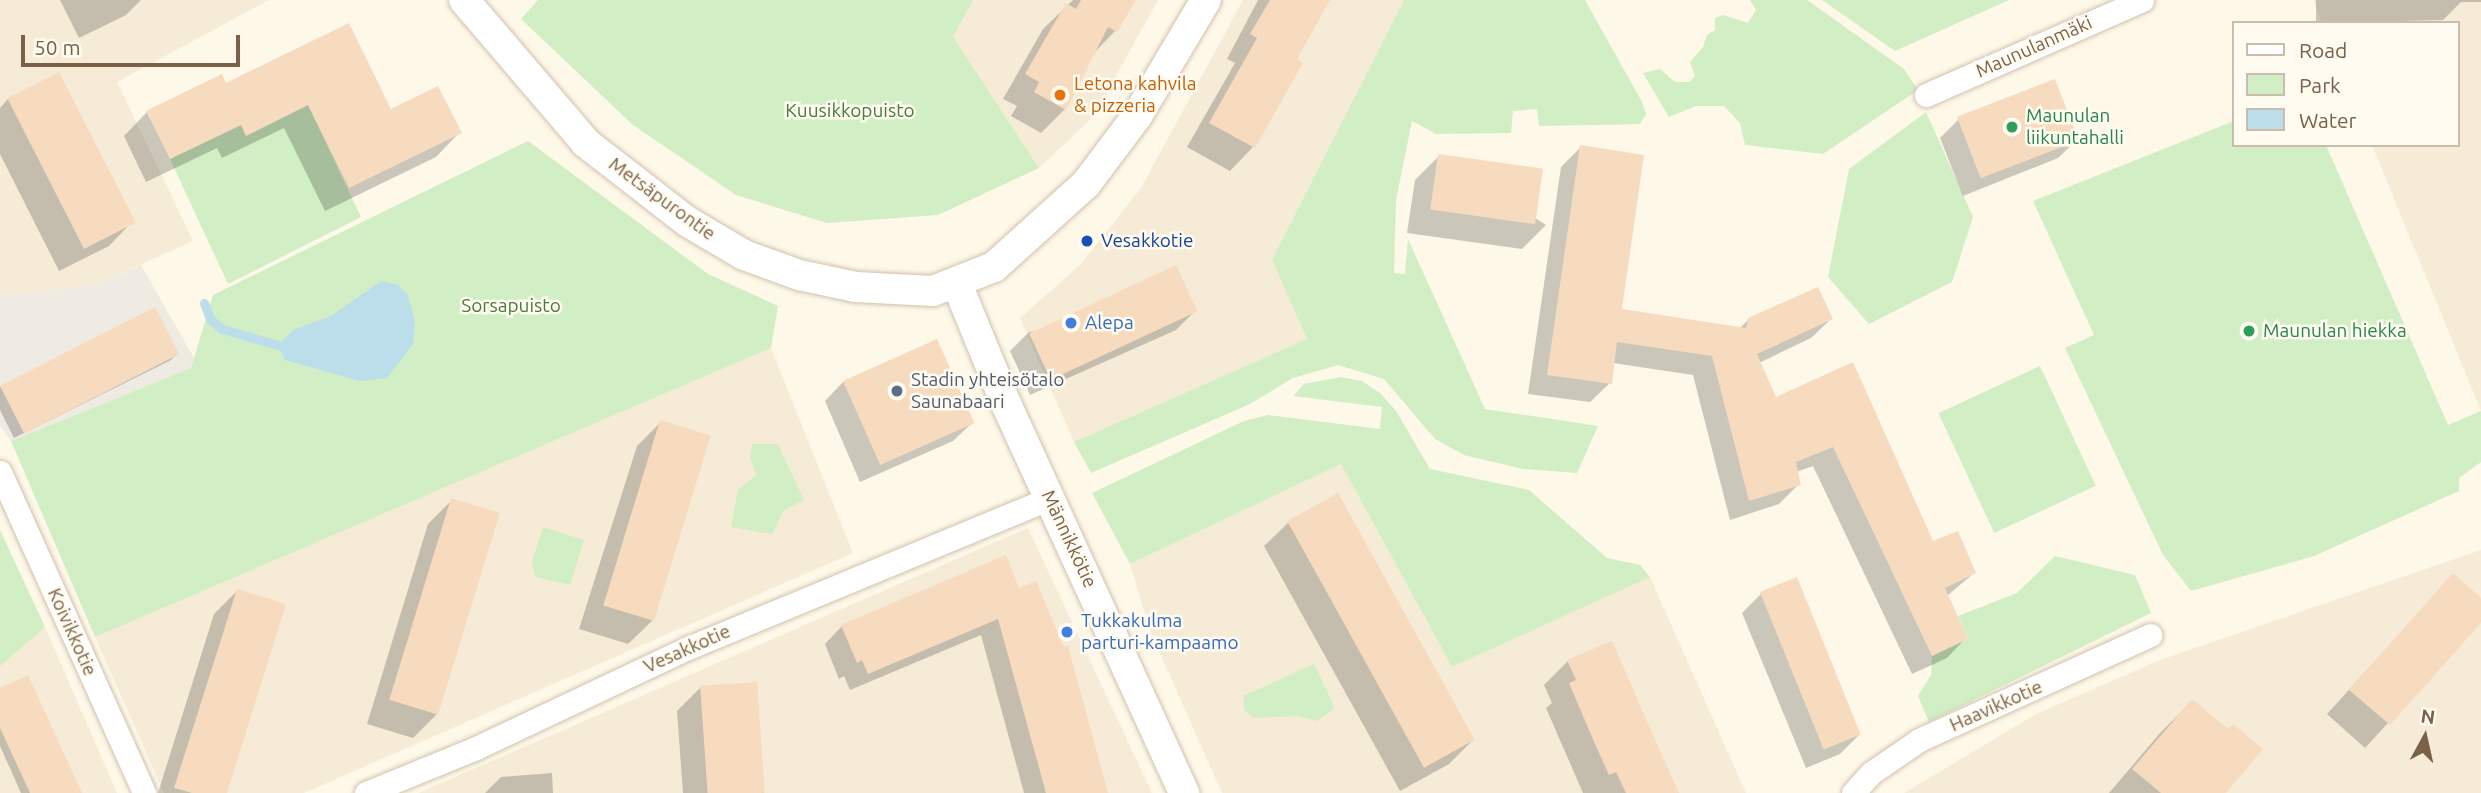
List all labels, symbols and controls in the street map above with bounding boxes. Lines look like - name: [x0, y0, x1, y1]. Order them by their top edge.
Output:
- street label: Maunulanmäki: [1972, 11, 2096, 83]
- scale bar: [24, 21, 243, 65]
- legend: [2232, 21, 2460, 147]
- text: 50 m: [34, 35, 81, 59]
- text: Road: [2299, 38, 2347, 62]
- place label: Letona kahvila & pizzeria: [1074, 73, 1196, 117]
- text: Park: [2299, 73, 2341, 97]
- marker: Letona kahvila & pizzeria: [1052, 87, 1068, 103]
- park label: Kuusikkopuisto: [785, 100, 915, 122]
- place label: Maunulan liikuntahalli: [2026, 105, 2124, 149]
- text: Water: [2299, 108, 2357, 132]
- marker: Maunulan liikuntahalli: [2004, 119, 2020, 135]
- street label: Metsäpurontie: [604, 153, 720, 245]
- place label: Vesakkotie: [1101, 230, 1193, 252]
- marker: Vesakkotie: [1079, 233, 1095, 249]
- park label: Sorsapuisto: [461, 295, 561, 317]
- place label: Alepa: [1085, 312, 1134, 334]
- marker: Alepa: [1063, 315, 1079, 331]
- place label: Maunulan hiekka: [2263, 320, 2407, 342]
- marker: Maunulan hiekka: [2241, 323, 2257, 339]
- place label: Stadin yhteisötalo Saunabaari: [911, 369, 1064, 413]
- marker: Stadin yhteisötalo Saunabaari: [889, 383, 905, 399]
- street label: Männikkötie: [1036, 487, 1102, 591]
- street label: Koivikkotie: [43, 585, 101, 679]
- place label: Tukkakulma parturi-kampaamo: [1081, 610, 1239, 654]
- street label: Vesakkotie: [640, 620, 734, 678]
- marker: Tukkakulma parturi-kampaamo: [1059, 624, 1075, 640]
- street label: Haavikkotie: [1946, 675, 2046, 737]
- north arrow: [2390, 702, 2460, 772]
- text: N: [2419, 704, 2436, 728]

